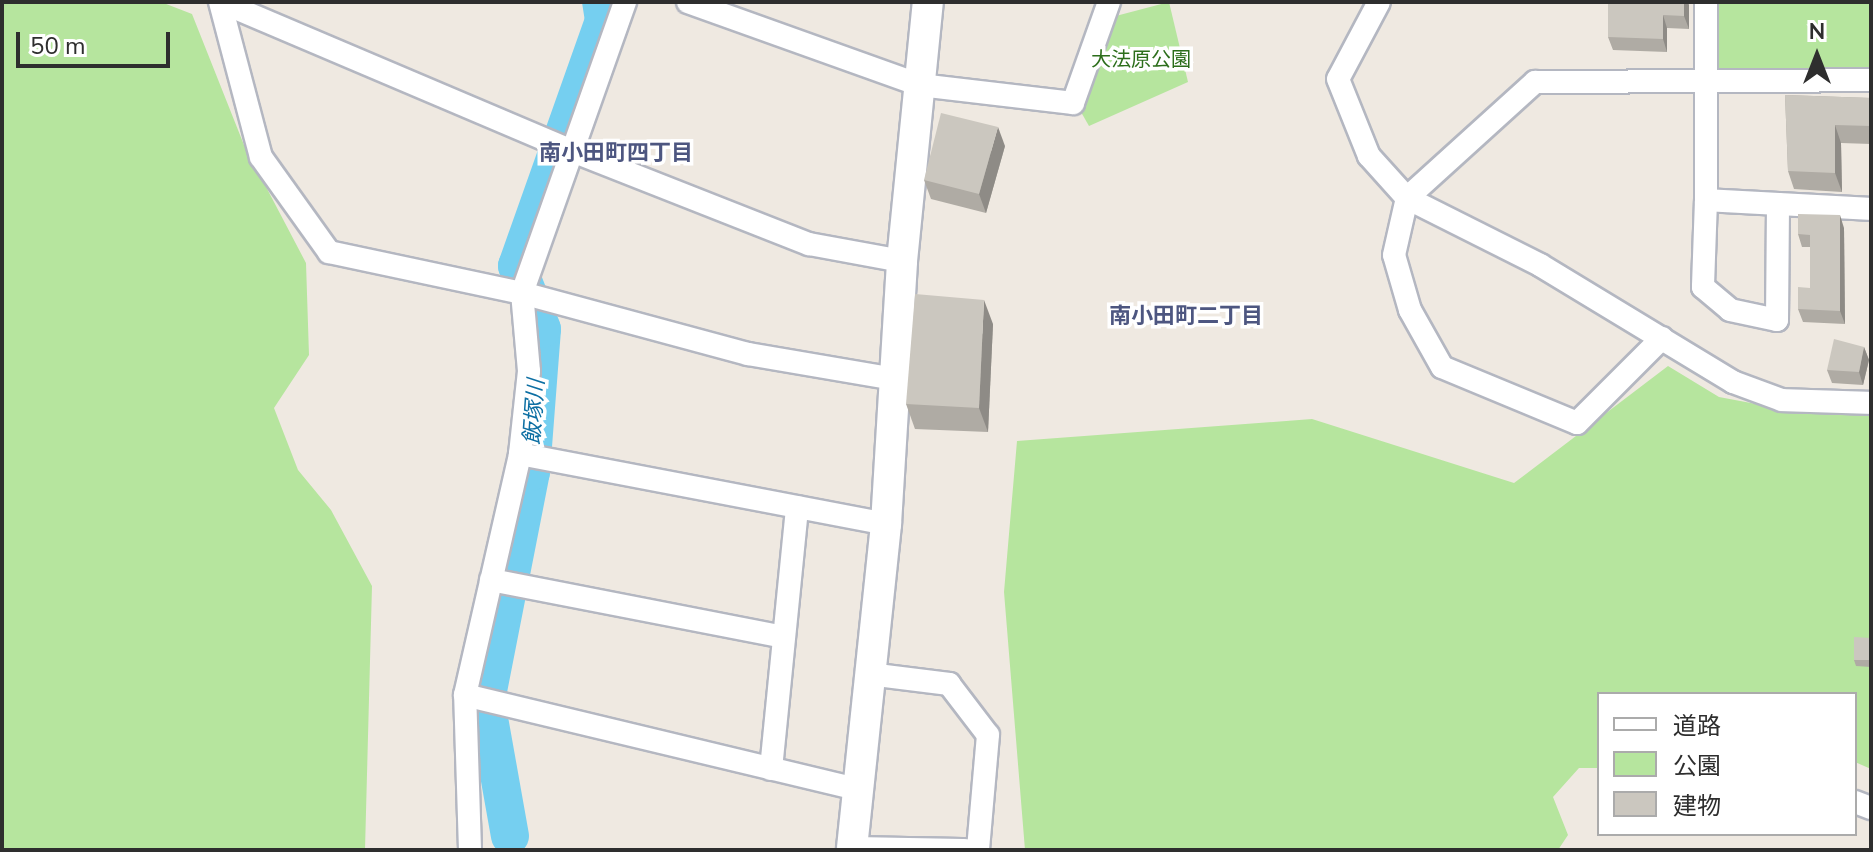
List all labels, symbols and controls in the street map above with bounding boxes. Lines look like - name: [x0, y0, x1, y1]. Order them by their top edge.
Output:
- scale bar: [20, 16, 174, 66]
- north arrow: [1777, 16, 1857, 96]
- text: N: [1809, 17, 1825, 47]
- text: 50 m: [30, 30, 86, 62]
- park label: 大法原公園: [1091, 47, 1191, 71]
- district label: 南小田町四丁目: [539, 141, 693, 167]
- district label: 南小田町二丁目: [1109, 304, 1263, 330]
- water label: 飯塚川: [520, 378, 550, 446]
- legend: [1597, 692, 1857, 836]
- text: 道路: [1673, 710, 1721, 742]
- text: 公園: [1673, 750, 1721, 782]
- text: 建物: [1673, 790, 1721, 822]

